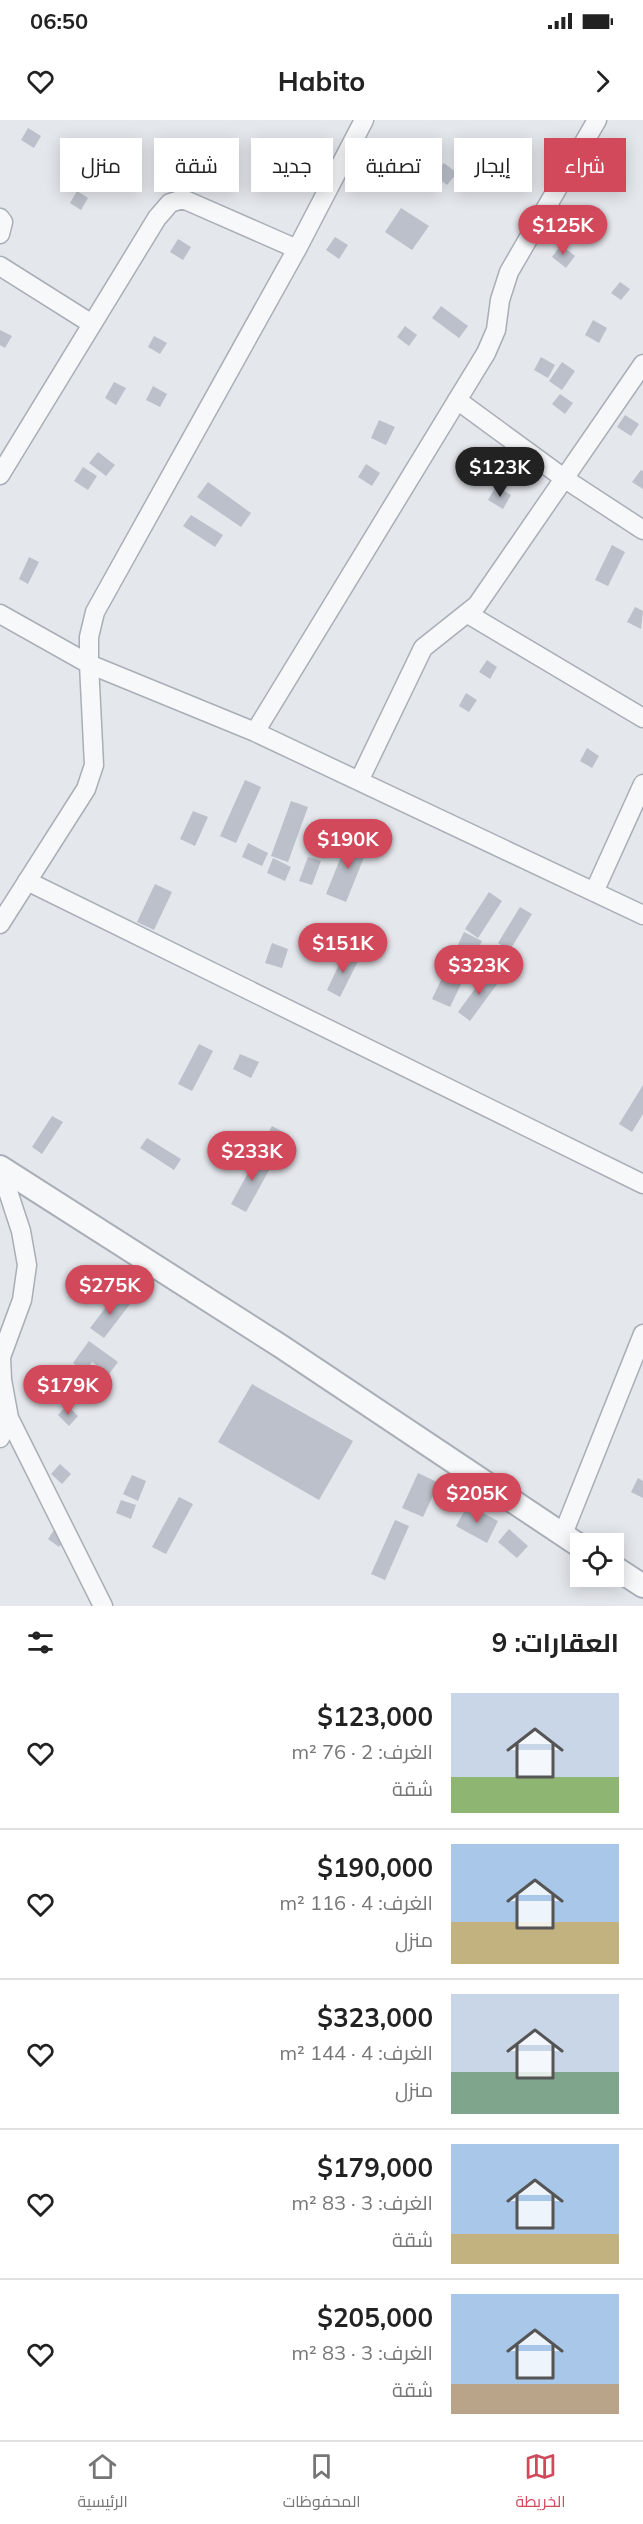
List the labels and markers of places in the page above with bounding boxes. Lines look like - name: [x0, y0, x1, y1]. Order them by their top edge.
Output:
- pin: $125K: [521, 205, 605, 256]
- pin: $123K: [458, 447, 542, 498]
- pin: $190K: [306, 819, 390, 870]
- pin: $151K: [301, 923, 385, 974]
- pin: $323K: [437, 945, 521, 996]
- pin: $233K: [210, 1131, 294, 1182]
- pin: $275K: [68, 1265, 152, 1316]
- pin: $179K: [26, 1365, 110, 1416]
- pin: $205K: [435, 1473, 519, 1524]

